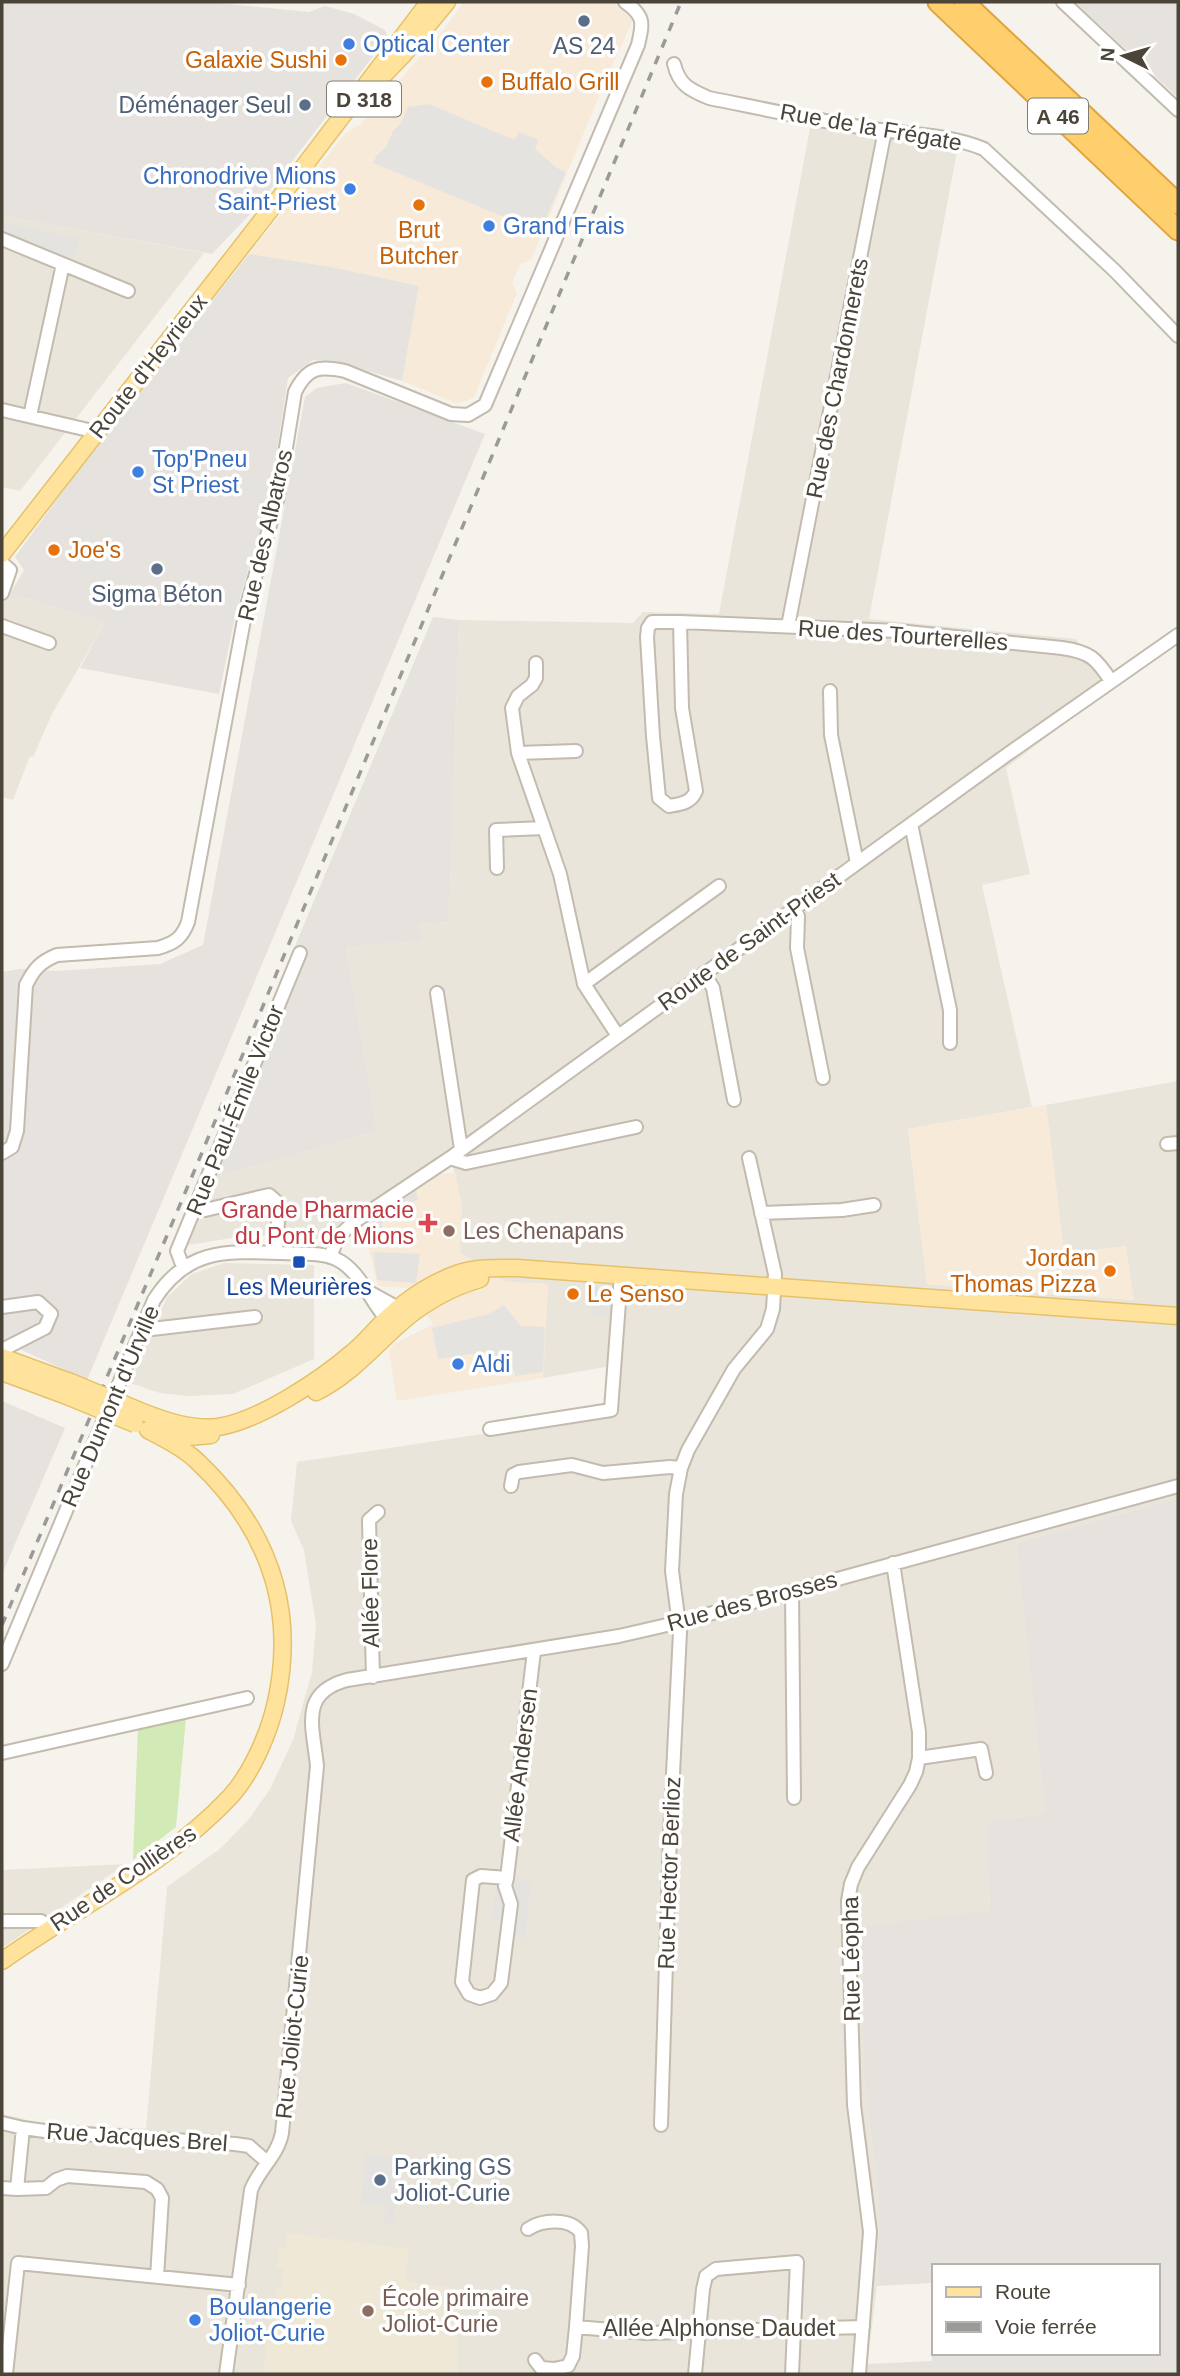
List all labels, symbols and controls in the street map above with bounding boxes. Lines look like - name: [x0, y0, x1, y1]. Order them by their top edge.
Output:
- marker: AS 24: [576, 13, 592, 29]
- north arrow: [1089, 21, 1159, 91]
- place label: Optical Center: [363, 31, 510, 57]
- place label: AS 24: [553, 33, 616, 59]
- marker: Optical Center: [341, 36, 357, 52]
- place label: Galaxie Sushi: [185, 47, 327, 73]
- text: N: [1097, 47, 1119, 62]
- marker: Galaxie Sushi: [333, 52, 349, 68]
- place label: Buffalo Grill: [501, 69, 619, 95]
- marker: Buffalo Grill: [479, 74, 495, 90]
- road number: D 318: [327, 82, 401, 116]
- place label: Déménager Seul: [118, 92, 291, 118]
- marker: Déménager Seul: [297, 97, 313, 113]
- street label: Rue de la Frégate: [778, 98, 964, 156]
- road number: A 46: [1028, 99, 1088, 134]
- place label: Chronodrive Mions Saint-Priest: [143, 163, 337, 215]
- marker: Chronodrive Mions Saint-Priest: [342, 181, 358, 197]
- marker: Brut Butcher: [411, 197, 427, 213]
- place label: Grand Frais: [503, 213, 624, 239]
- place label: Brut Butcher: [379, 217, 459, 269]
- marker: Grand Frais: [481, 218, 497, 234]
- street label: Rue des Chardonnerets: [801, 256, 873, 500]
- street label: Route d'Heyrieux: [84, 288, 213, 443]
- place label: Top'Pneu St Priest: [152, 446, 247, 498]
- street label: Rue des Albatros: [233, 447, 297, 623]
- marker: Top'Pneu St Priest: [130, 464, 146, 480]
- place label: Joe's: [68, 537, 121, 563]
- marker: Joe's: [46, 542, 62, 558]
- marker: Sigma Béton: [149, 561, 165, 577]
- place label: Sigma Béton: [91, 581, 223, 607]
- street label: Rue des Tourterelles: [797, 615, 1009, 655]
- street label: Route de Saint-Priest: [653, 866, 846, 1016]
- street label: Rue Paul-Émile Victor: [181, 1001, 289, 1219]
- place label: Grande Pharmacie du Pont de Mions: [221, 1197, 414, 1249]
- marker: Grande Pharmacie du Pont de Mions: [420, 1215, 436, 1231]
- place label: Les Chenapans: [463, 1218, 624, 1244]
- marker: Les Chenapans: [441, 1223, 457, 1239]
- place label: Jordan Thomas Pizza: [950, 1245, 1096, 1297]
- marker: Les Meurières: [291, 1254, 307, 1270]
- marker: Jordan Thomas Pizza: [1102, 1263, 1118, 1279]
- place label: Les Meurières: [226, 1274, 372, 1300]
- place label: Le Senso: [587, 1281, 684, 1307]
- marker: Le Senso: [565, 1286, 581, 1302]
- street label: Rue Dumont d'Urville: [56, 1301, 164, 1511]
- place label: Aldi: [472, 1351, 510, 1377]
- marker: Aldi: [450, 1356, 466, 1372]
- street label: Allée Flore: [356, 1538, 384, 1648]
- street label: Rue des Brosses: [664, 1566, 840, 1636]
- street label: Allée Andersen: [498, 1687, 542, 1843]
- street label: Rue Hector Berlioz: [653, 1776, 685, 1970]
- street label: Rue de Collières: [45, 1820, 201, 1936]
- street label: Rue Léopha: [837, 1896, 865, 2022]
- street label: Rue Joliot-Curie: [270, 1954, 314, 2120]
- street label: Rue Jacques Brel: [46, 2118, 228, 2156]
- place label: Parking GS Joliot-Curie: [394, 2154, 512, 2206]
- marker: Parking GS Joliot-Curie: [372, 2172, 388, 2188]
- legend: [932, 2264, 1159, 2355]
- text: Route: [995, 2280, 1051, 2303]
- place label: École primaire Joliot-Curie: [382, 2285, 529, 2337]
- place label: Boulangerie Joliot-Curie: [209, 2294, 332, 2346]
- marker: École primaire Joliot-Curie: [360, 2303, 376, 2319]
- marker: Boulangerie Joliot-Curie: [187, 2312, 203, 2328]
- street label: Allée Alphonse Daudet: [603, 2315, 836, 2341]
- text: Voie ferrée: [995, 2315, 1097, 2338]

